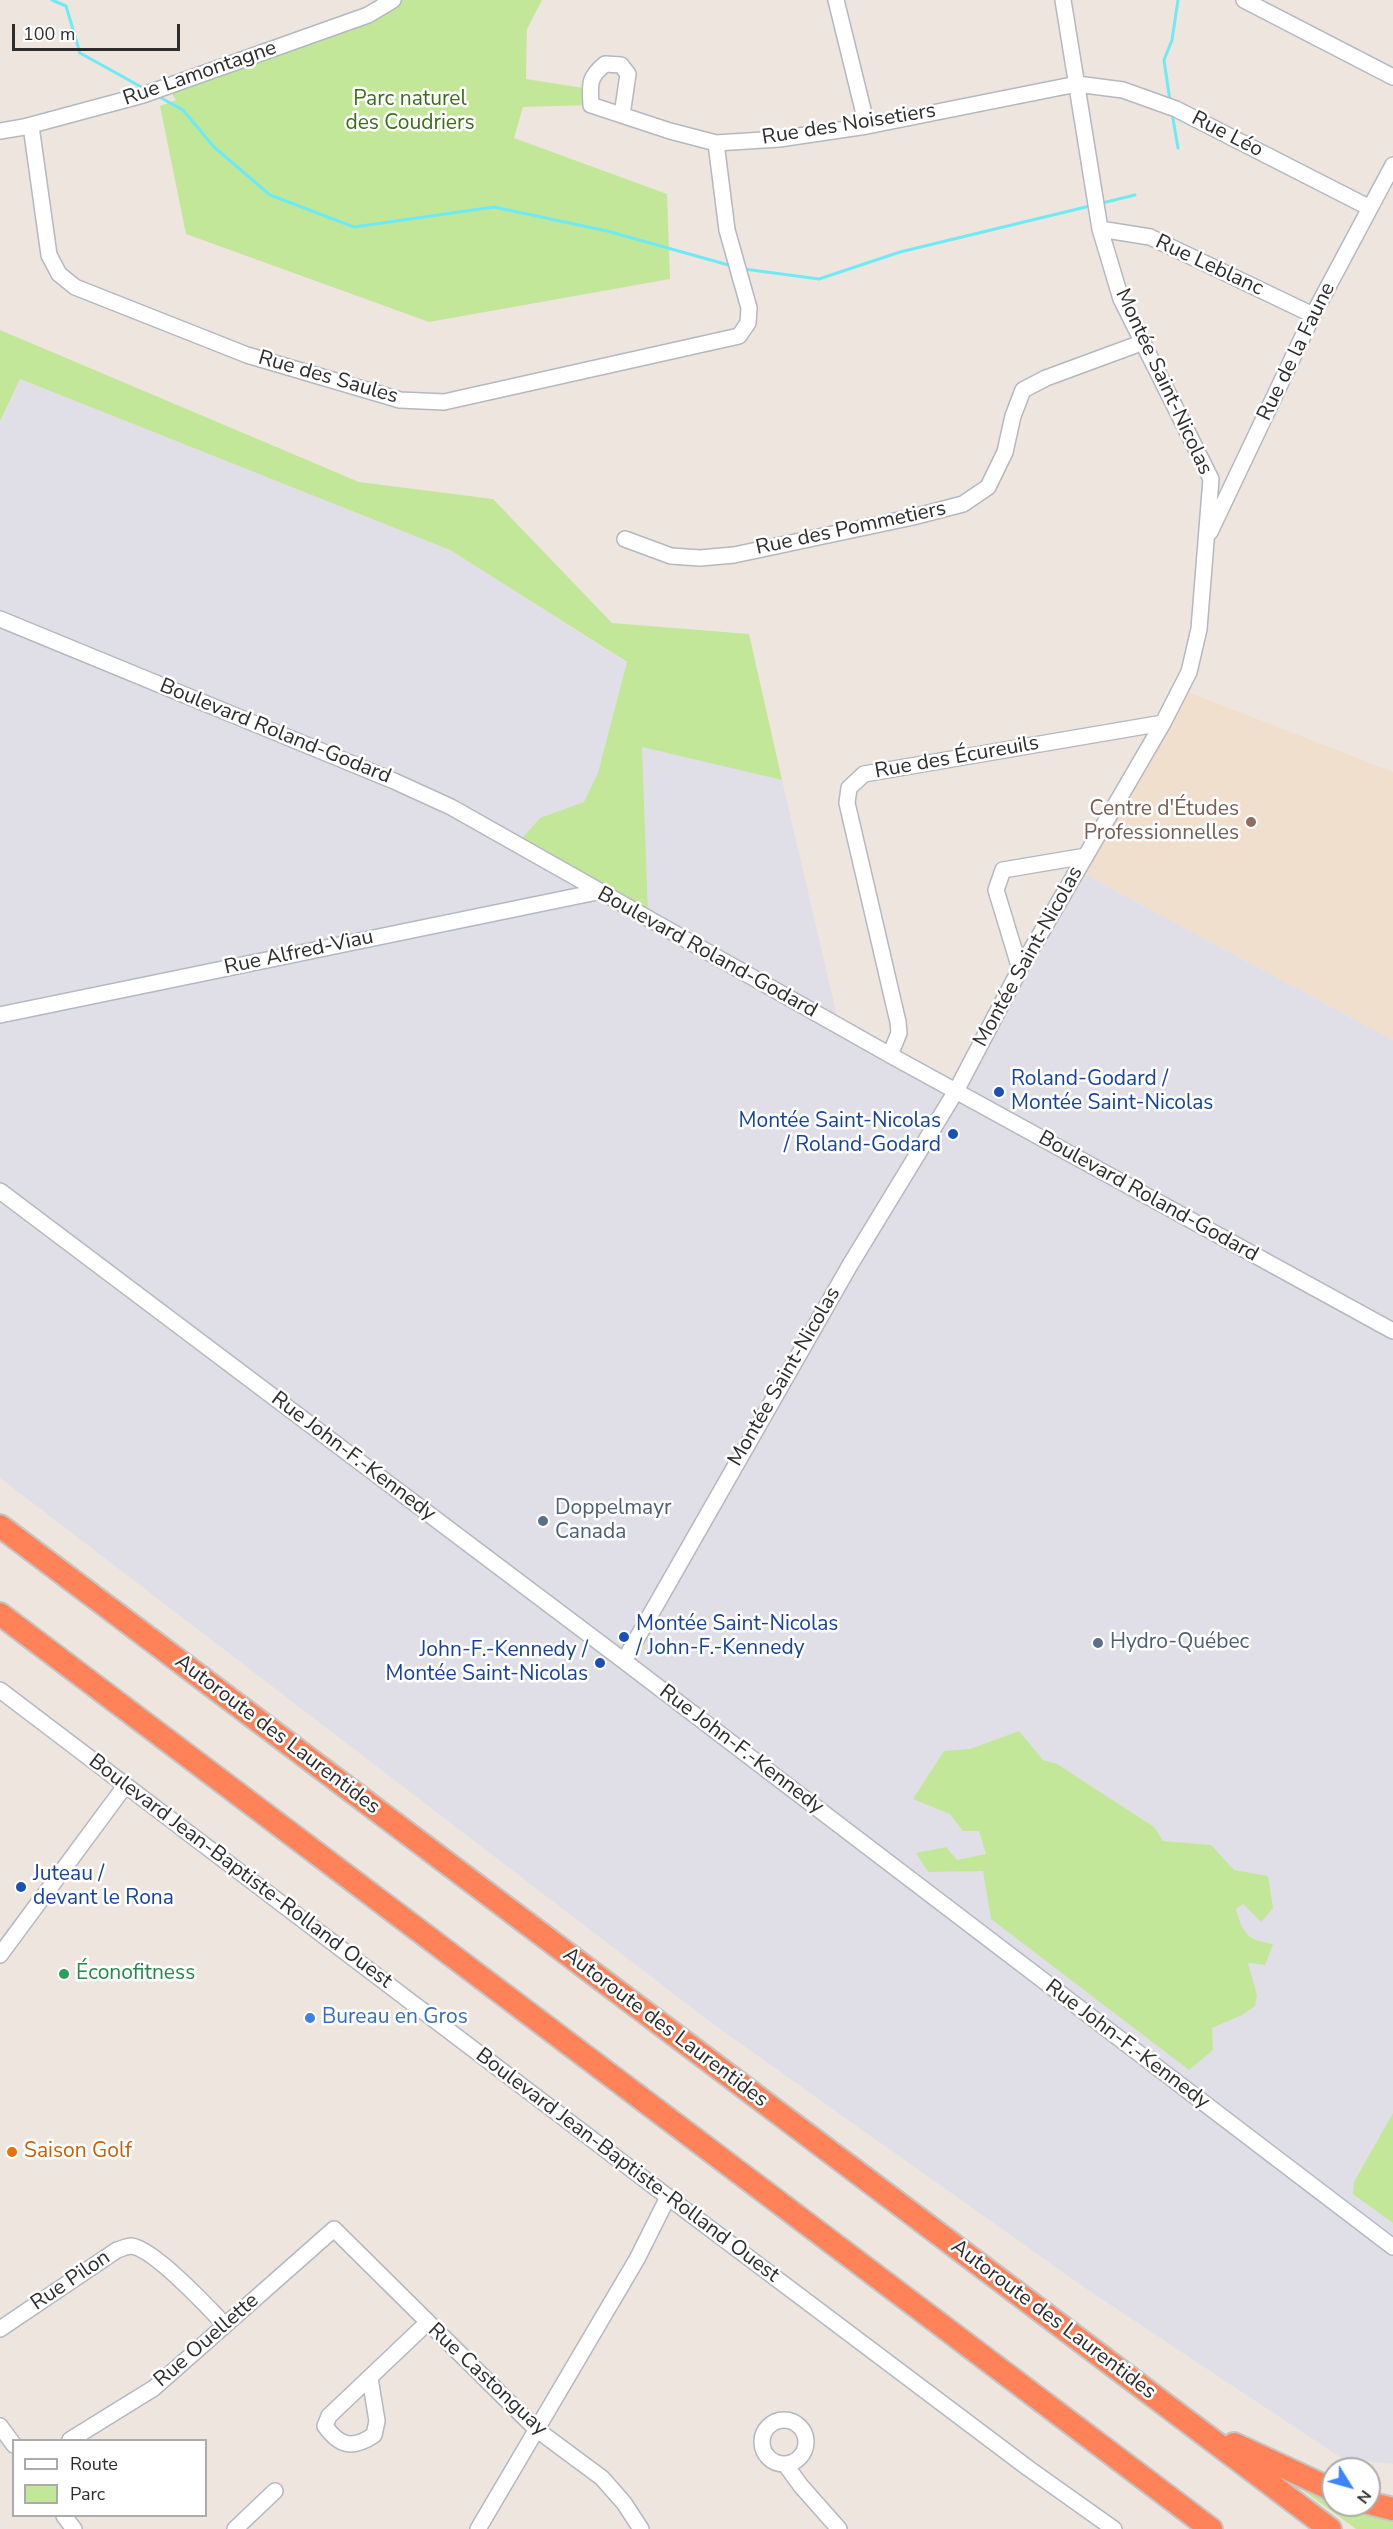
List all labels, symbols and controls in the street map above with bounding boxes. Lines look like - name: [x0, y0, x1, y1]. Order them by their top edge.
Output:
- scale bar: [15, 12, 183, 50]
- text: 100 m: [23, 22, 75, 46]
- street label: Rue Lamontagne: [120, 36, 280, 112]
- park label: Parc naturel des Coudriers: [345, 87, 475, 137]
- street label: Rue des Noisetiers: [760, 99, 938, 151]
- street label: Rue Léo: [1187, 106, 1267, 164]
- street label: Rue Leblanc: [1151, 230, 1267, 302]
- street label: Rue de la Faune: [1253, 279, 1341, 425]
- street label: Montée Saint-Nicolas: [1109, 285, 1217, 479]
- street label: Rue des Saules: [255, 346, 401, 410]
- street label: Rue des Pommetiers: [754, 497, 948, 561]
- street label: Boulevard Roland-Godard: [156, 674, 394, 790]
- street label: Rue des Écureuils: [873, 731, 1041, 785]
- place label: Centre d'Études Professionnelles: [1084, 797, 1239, 847]
- marker: Centre d'Études Professionnelles: [1244, 815, 1258, 829]
- street label: Montée Saint-Nicolas: [969, 862, 1089, 1052]
- street label: Boulevard Roland-Godard: [593, 882, 821, 1024]
- street label: Rue Alfred-Viau: [222, 925, 376, 981]
- place label: Roland-Godard / Montée Saint-Nicolas: [1011, 1067, 1213, 1117]
- marker: Roland-Godard / Montée Saint-Nicolas: [992, 1085, 1006, 1099]
- place label: Montée Saint-Nicolas / Roland-Godard: [739, 1109, 941, 1159]
- street label: Boulevard Roland-Godard: [1034, 1126, 1262, 1268]
- marker: Montée Saint-Nicolas / Roland-Godard: [946, 1127, 960, 1141]
- street label: Montée Saint-Nicolas: [723, 1283, 847, 1471]
- street label: Rue John-F.-Kennedy: [266, 1387, 440, 1527]
- place label: Doppelmayr Canada: [555, 1496, 671, 1546]
- marker: Doppelmayr Canada: [536, 1514, 550, 1528]
- place label: Montée Saint-Nicolas / John-F.-Kennedy: [636, 1612, 838, 1662]
- marker: Montée Saint-Nicolas / John-F.-Kennedy: [617, 1630, 631, 1644]
- place label: Hydro-Québec: [1110, 1630, 1249, 1656]
- marker: Hydro-Québec: [1091, 1636, 1105, 1650]
- place label: John-F.-Kennedy / Montée Saint-Nicolas: [386, 1638, 588, 1688]
- street label: Autoroute des Laurentides: [170, 1650, 384, 1820]
- marker: John-F.-Kennedy / Montée Saint-Nicolas: [593, 1656, 607, 1670]
- street label: Rue John-F.-Kennedy: [654, 1680, 828, 1820]
- street label: Boulevard Jean-Baptiste-Rolland Ouest: [83, 1749, 397, 1995]
- place label: Juteau / devant le Rona: [33, 1862, 174, 1912]
- marker: Juteau / devant le Rona: [14, 1880, 28, 1894]
- street label: Autoroute des Laurentides: [558, 1943, 772, 2113]
- place label: Éconofitness: [76, 1961, 195, 1987]
- marker: Éconofitness: [57, 1967, 71, 1981]
- street label: Rue John-F.-Kennedy: [1040, 1975, 1214, 2115]
- place label: Bureau en Gros: [322, 2005, 468, 2031]
- marker: Bureau en Gros: [303, 2011, 317, 2025]
- street label: Boulevard Jean-Baptiste-Rolland Ouest: [470, 2043, 784, 2289]
- place label: Saison Golf: [24, 2139, 132, 2165]
- marker: Saison Golf: [5, 2145, 19, 2159]
- street label: Autoroute des Laurentides: [946, 2235, 1160, 2405]
- street label: Rue Pilon: [27, 2245, 115, 2317]
- street label: Rue Ouellette: [150, 2289, 264, 2393]
- street label: Rue Castonguay: [422, 2318, 552, 2442]
- legend: [12, 2439, 207, 2517]
- text: Route: [70, 2452, 118, 2476]
- north arrow: [1321, 2457, 1381, 2517]
- text: Parc: [70, 2482, 105, 2506]
- text: N: [1351, 2485, 1376, 2508]

